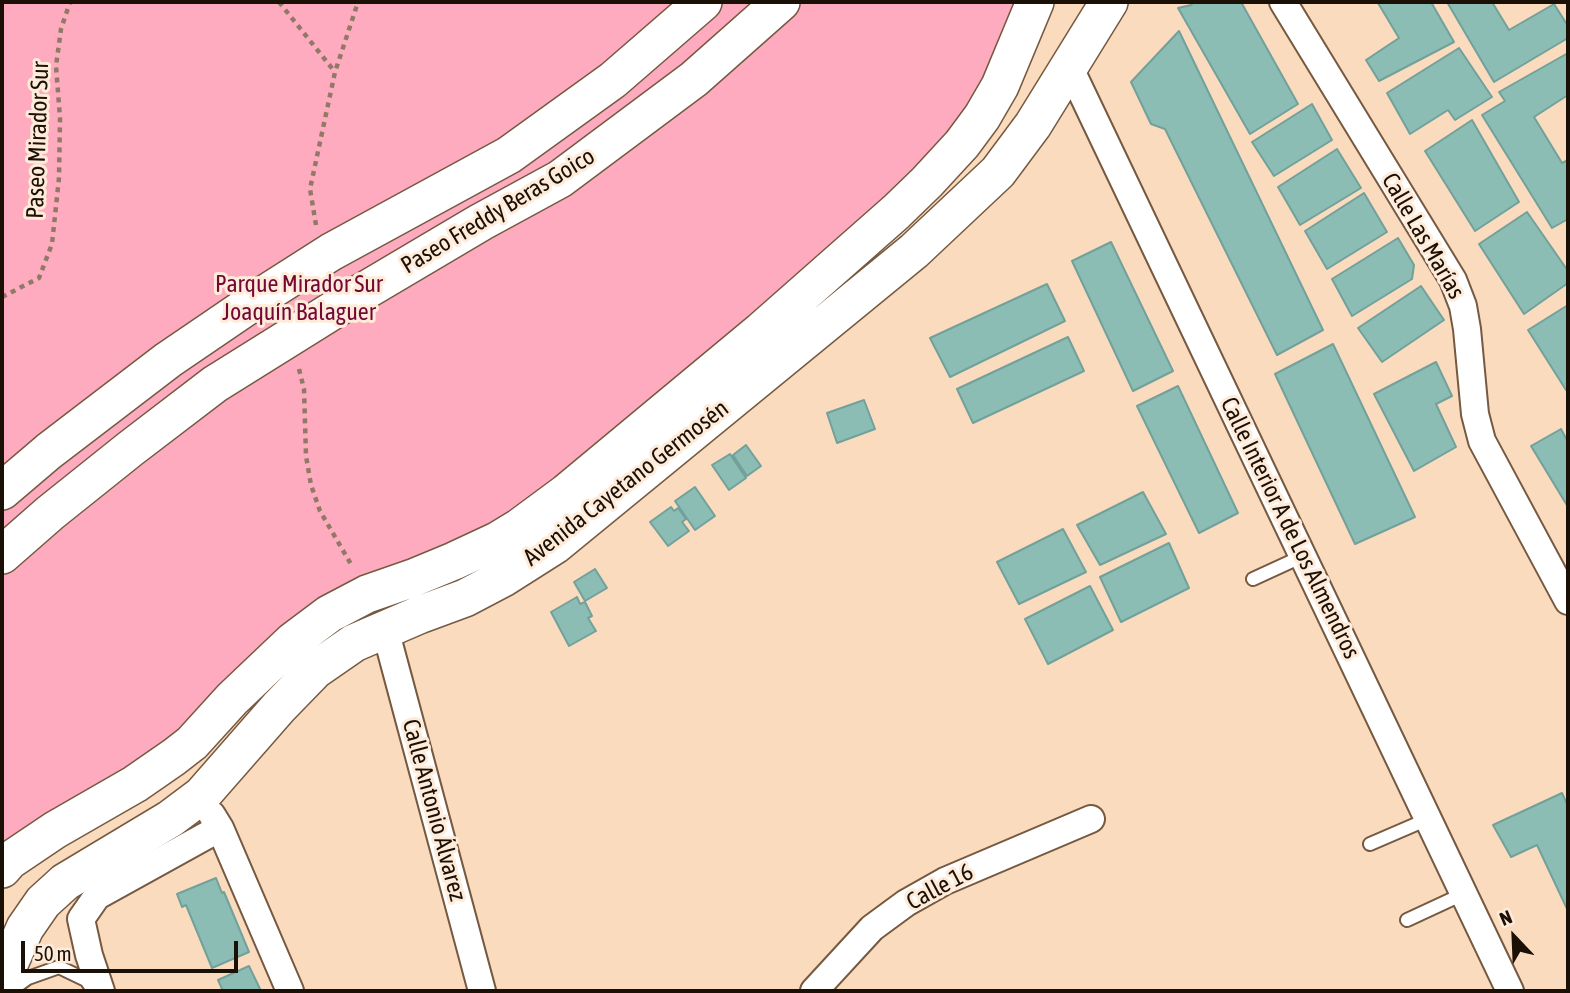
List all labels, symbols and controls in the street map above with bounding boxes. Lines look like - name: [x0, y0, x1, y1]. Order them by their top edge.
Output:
- street label: Paseo Mirador Sur: [21, 61, 55, 219]
- street label: Paseo Freddy Beras Goico: [396, 142, 600, 280]
- street label: Calle Las Marías: [1375, 168, 1471, 304]
- park label: Parque Mirador Sur Joaquín Balaguer: [215, 270, 383, 326]
- street label: Calle Interior A de Los Almendros: [1214, 393, 1366, 663]
- street label: Avenida Cayetano Germosén: [518, 394, 734, 572]
- street label: Calle Antonio Álvarez: [396, 716, 472, 904]
- street label: Calle 16: [902, 858, 978, 916]
- north arrow: [1479, 902, 1549, 972]
- text: N: [1496, 905, 1515, 930]
- scale bar: [24, 926, 242, 970]
- text: 50 m: [34, 941, 72, 965]

